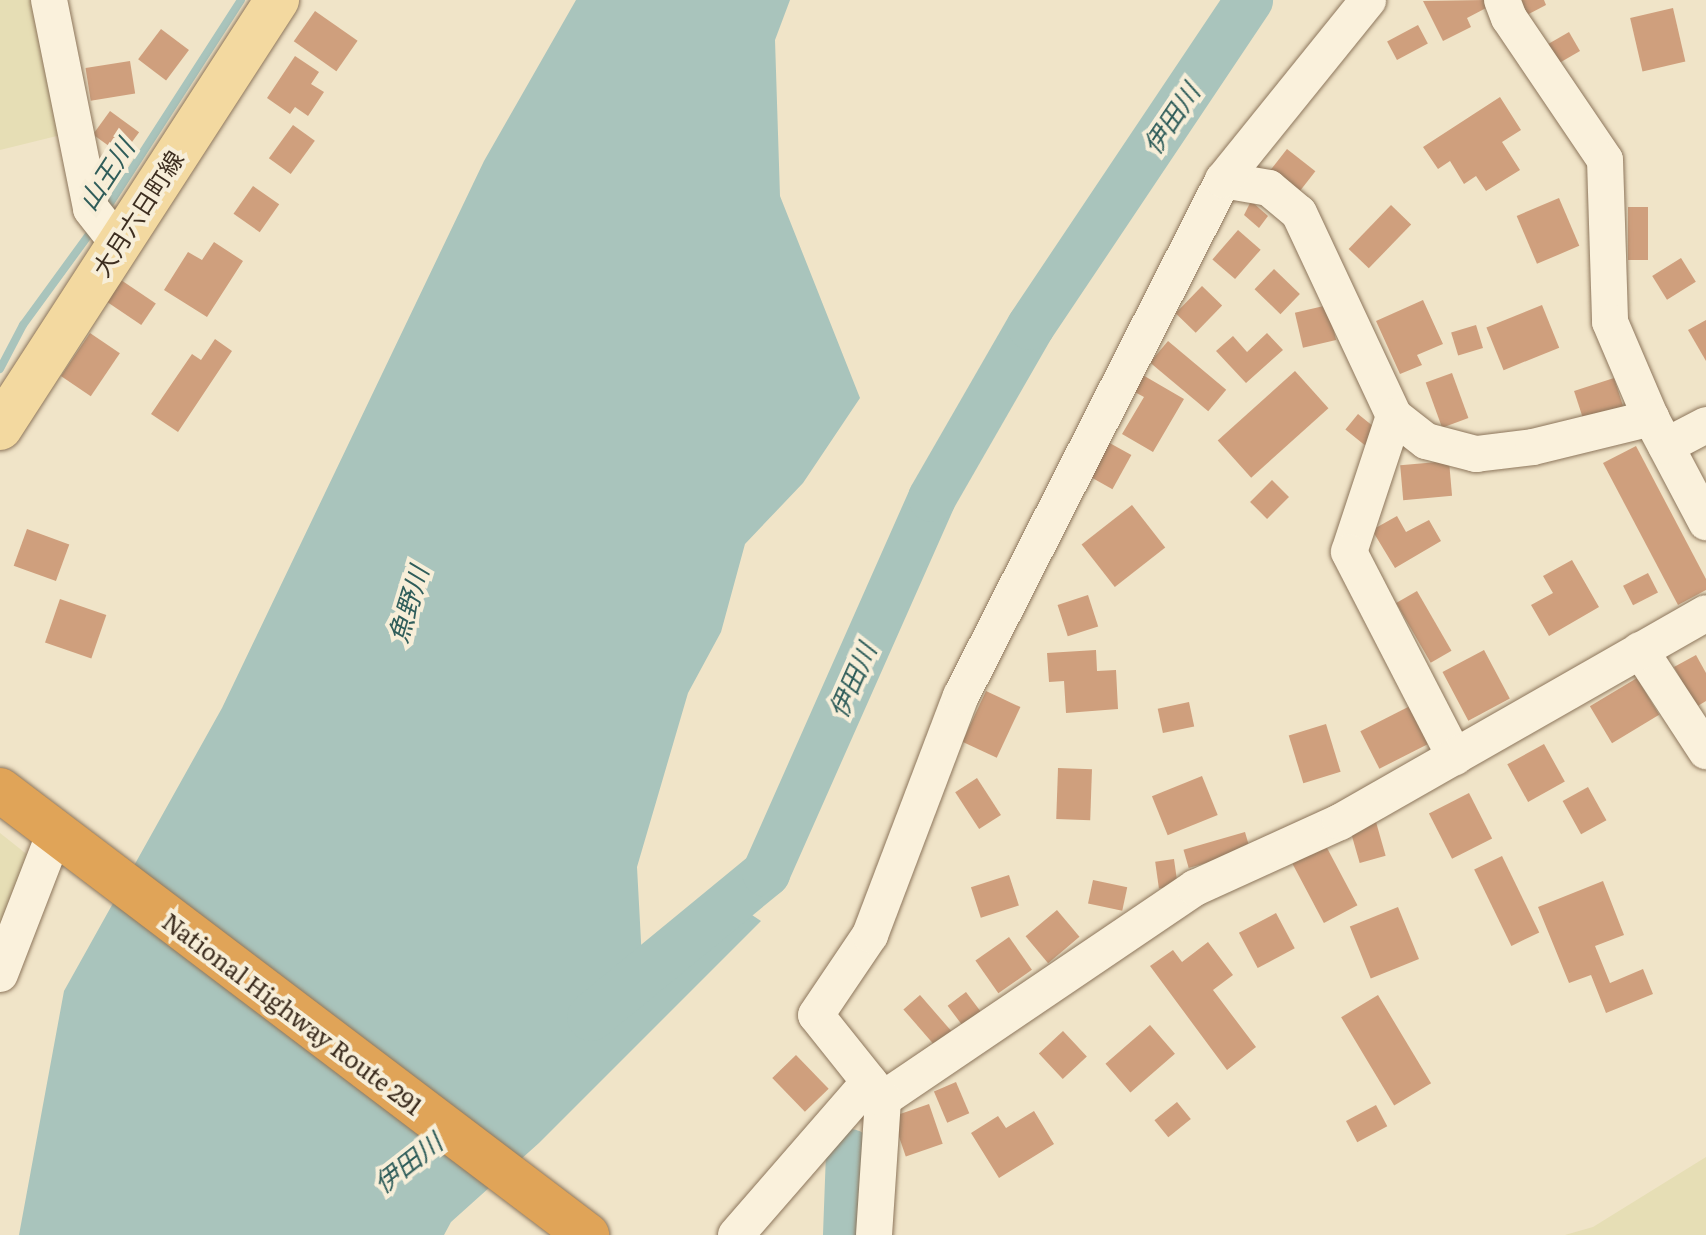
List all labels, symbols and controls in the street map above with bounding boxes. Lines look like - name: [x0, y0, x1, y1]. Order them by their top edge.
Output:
- water label: 伊田川: [1135, 77, 1205, 159]
- water label: 山王川: [71, 133, 139, 215]
- street label: 大月六日町線: [86, 145, 188, 281]
- water label: 魚野川: [381, 562, 433, 646]
- water label: 伊田川: [821, 638, 881, 722]
- street label: National Highway Route 291: [158, 906, 428, 1120]
- water label: 伊田川: [367, 1126, 447, 1198]

